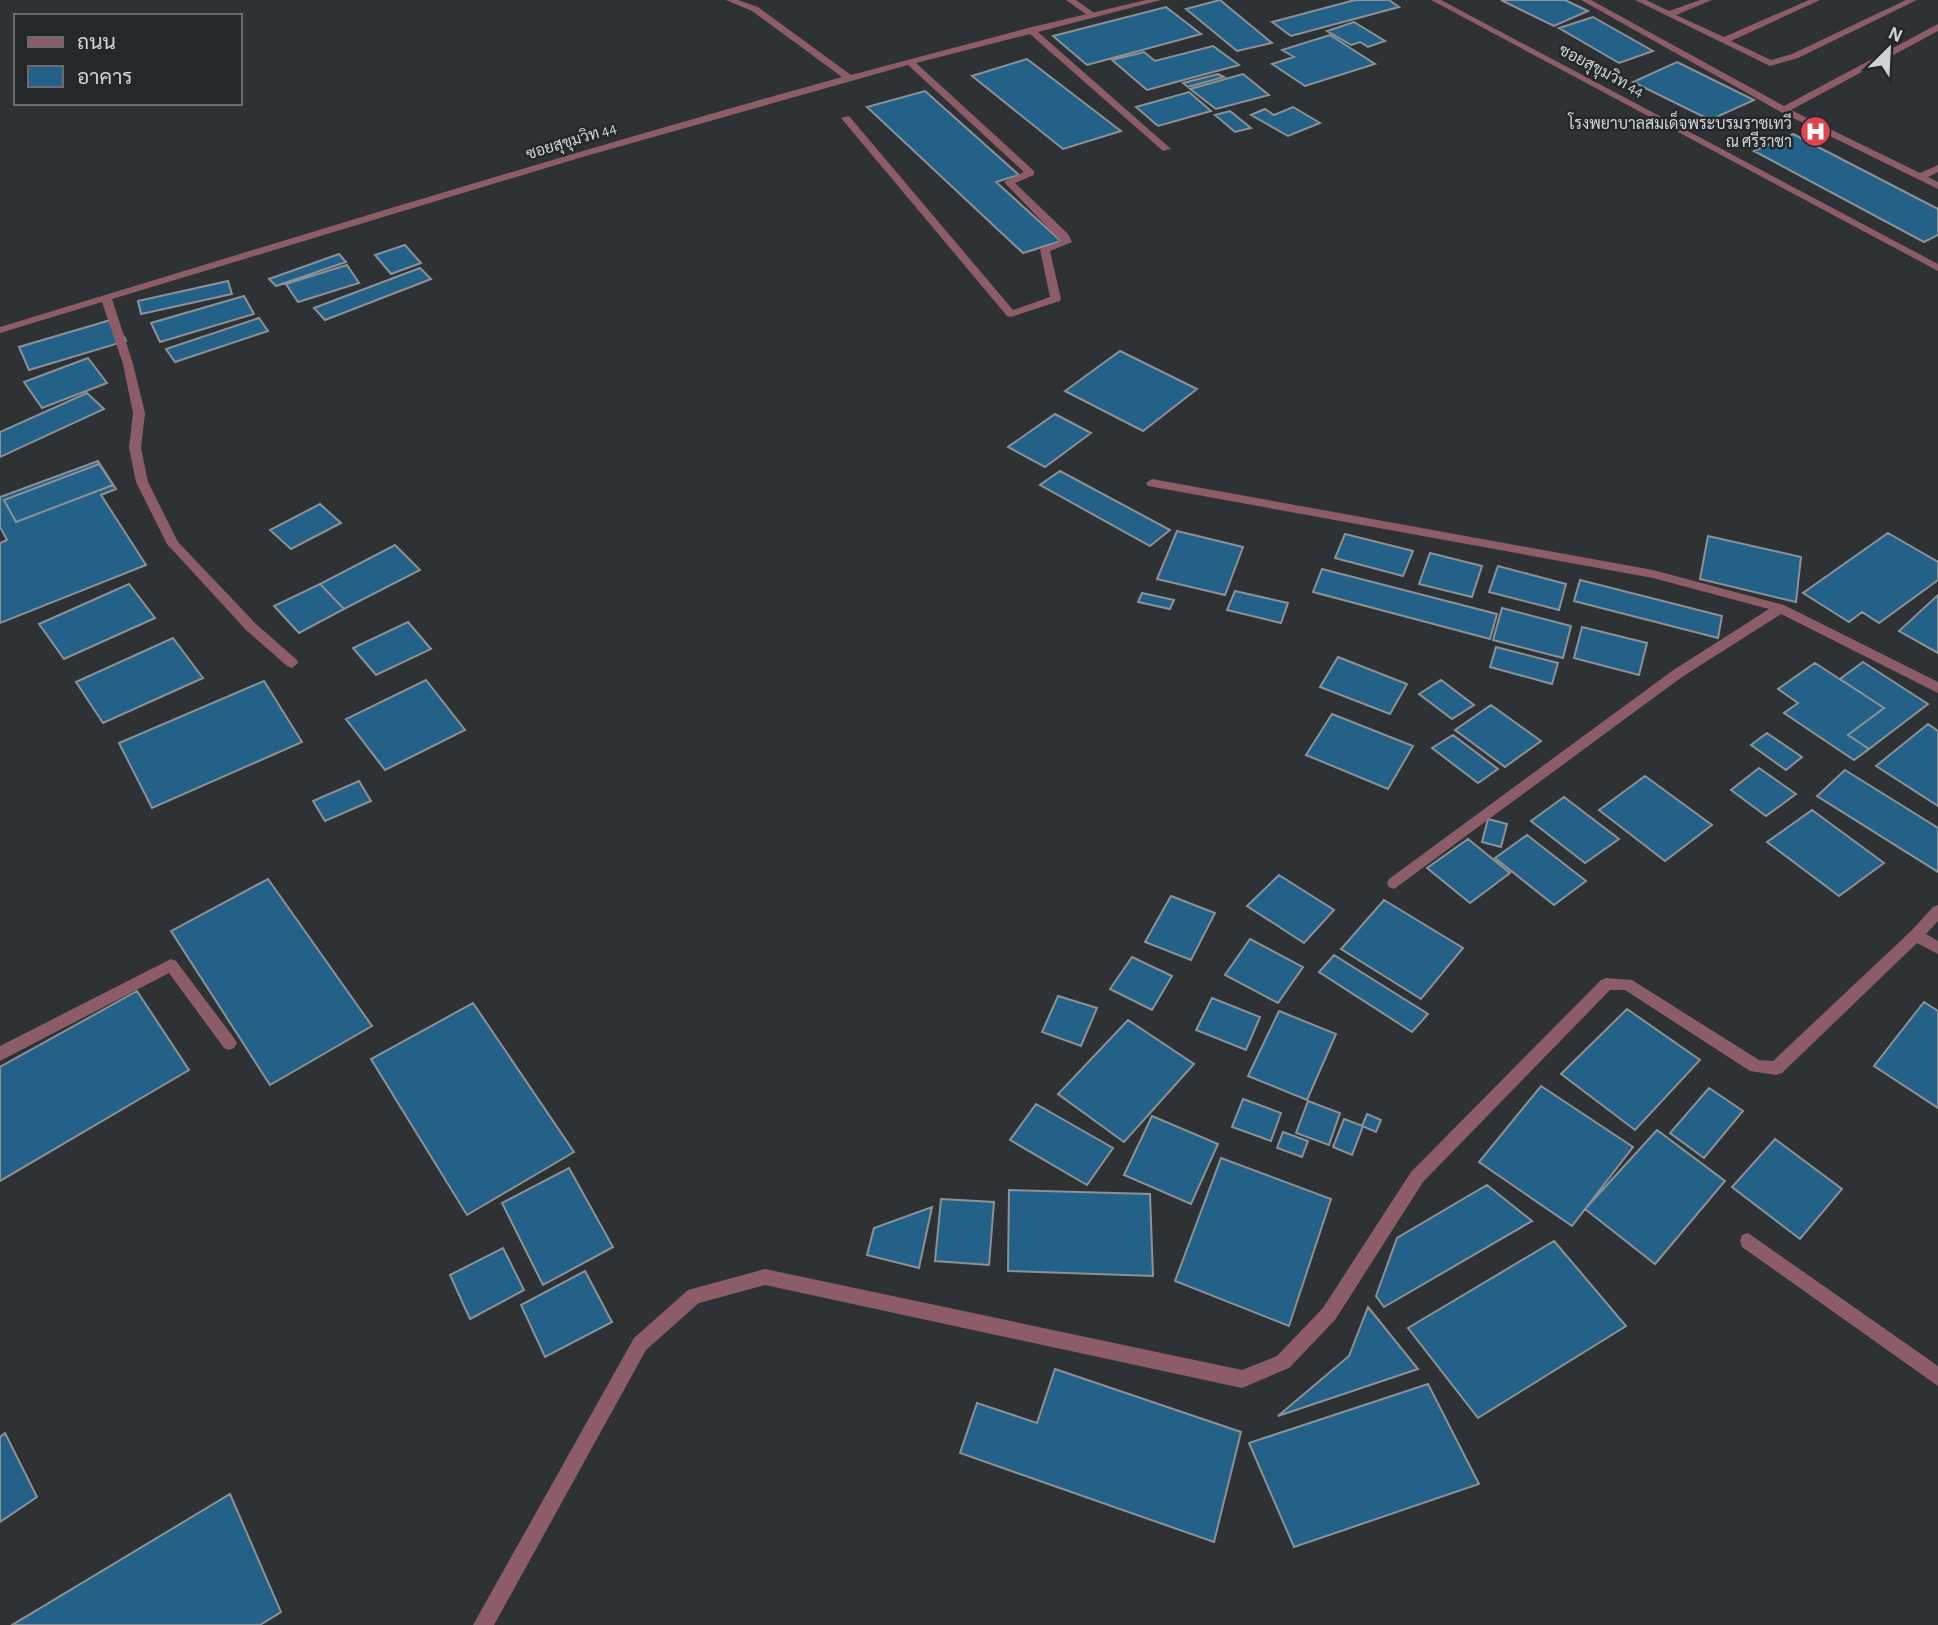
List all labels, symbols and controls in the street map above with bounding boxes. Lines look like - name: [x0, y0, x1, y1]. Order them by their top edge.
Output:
- legend: [14, 14, 242, 105]
- north arrow: [1854, 14, 1924, 84]
- text: N: [1885, 23, 1905, 46]
- text: ถนน: [77, 32, 116, 53]
- street label: ซอยสุขุมวิท 44: [1555, 40, 1648, 103]
- text: อาคาร: [77, 67, 133, 88]
- place label: โรงพยาบาลสมเด็จพระบรมราชเทวี ณ ศรีราชา: [1567, 110, 1792, 150]
- hospital icon: โรงพยาบาลสมเด็จพระบรมราชเทวี ณ ศรีราชา: [1798, 115, 1832, 149]
- street label: ซอยสุขุมวิท 44: [524, 118, 620, 165]

